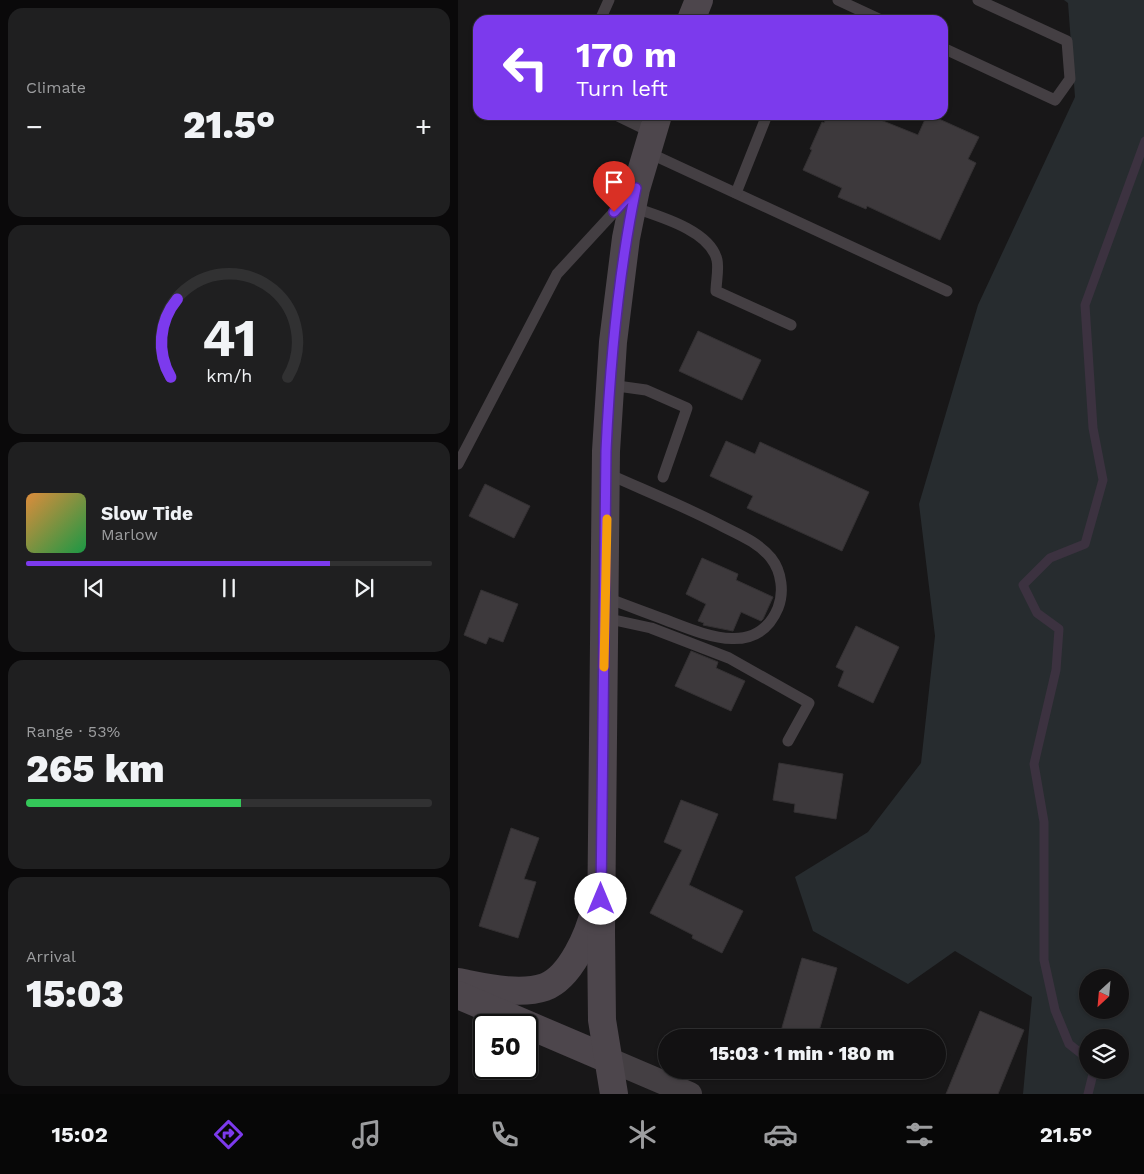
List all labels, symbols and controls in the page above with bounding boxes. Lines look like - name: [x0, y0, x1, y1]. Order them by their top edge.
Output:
- text: 170 m: [576, 34, 677, 76]
- icon: left: [493, 35, 558, 100]
- text: Turn left: [576, 76, 668, 101]
- text: Climate: [26, 78, 86, 97]
- text: 21.5°: [183, 103, 275, 147]
- text: −: [26, 110, 43, 143]
- text: +: [415, 110, 432, 143]
- pin: [593, 161, 635, 212]
- icon: arrive: [600, 168, 628, 196]
- text: 41: [202, 308, 256, 369]
- text: km/h: [206, 365, 252, 386]
- text: Slow Tide: [101, 502, 193, 525]
- text: Marlow: [101, 525, 158, 544]
- icon: previous: [80, 574, 108, 602]
- icon: pause: [215, 574, 243, 602]
- icon: next: [350, 574, 378, 602]
- text: Range · 53%: [26, 722, 120, 741]
- text: 265 km: [26, 747, 165, 791]
- position arrow: [574, 872, 626, 924]
- text: Arrival: [26, 947, 76, 966]
- north arrow: [1079, 969, 1129, 1019]
- map controls: [1079, 969, 1129, 1079]
- text: 15:03: [26, 972, 124, 1016]
- speed limit sign: 50: [473, 1014, 538, 1079]
- button: layers: [1079, 1029, 1129, 1079]
- text: 15:03 · 1 min · 180 m: [710, 1042, 894, 1065]
- icon: directions: [211, 1117, 246, 1152]
- icon: music: [349, 1117, 384, 1152]
- icon: phone: [487, 1117, 522, 1152]
- icon: climate: [625, 1117, 660, 1152]
- icon: car: [763, 1117, 798, 1152]
- icon: filters: [902, 1117, 937, 1152]
- text: 15:02: [52, 1122, 108, 1147]
- text: 21.5°: [1040, 1122, 1092, 1147]

